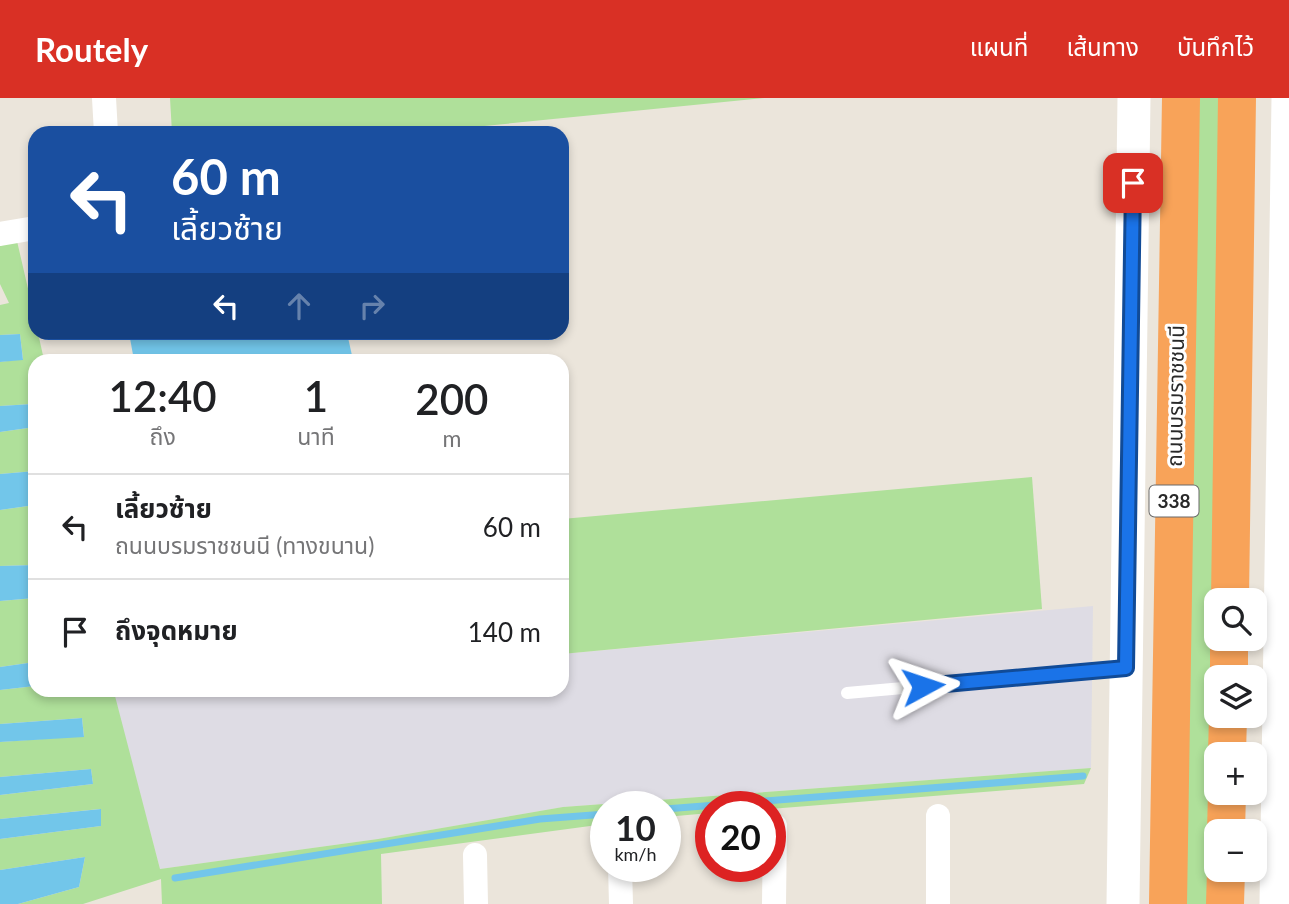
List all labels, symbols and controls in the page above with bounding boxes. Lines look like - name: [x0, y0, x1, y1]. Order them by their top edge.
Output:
- text: Routely: [35, 29, 148, 69]
- text: แผนที่: [970, 32, 1028, 61]
- text: เส้นทาง: [1066, 32, 1139, 61]
- text: บันทึกไว้: [1177, 32, 1254, 61]
- text: 60 m: [171, 147, 281, 205]
- pin: [1103, 153, 1163, 213]
- icon: left: [56, 154, 147, 245]
- icon: arrive: [1114, 164, 1152, 202]
- text: เลี้ยวซ้าย: [171, 208, 283, 247]
- icon: left: [207, 287, 245, 325]
- icon: ahead: [280, 287, 318, 325]
- icon: right: [353, 287, 391, 325]
- street label: ถนนบรมราชชนนี: [1161, 325, 1188, 467]
- text: 12:40: [109, 371, 217, 421]
- text: 1: [304, 371, 328, 421]
- text: 200: [415, 374, 488, 424]
- text: ถึง: [150, 422, 176, 450]
- text: นาที: [297, 422, 335, 450]
- text: m: [442, 424, 461, 452]
- road number: 338: [1150, 486, 1198, 516]
- text: เลี้ยวซ้าย: [115, 492, 212, 524]
- icon: left: [56, 508, 94, 546]
- text: 60 m: [483, 511, 541, 543]
- text: ถนนบรมราชชนนี (ทางขนาน): [115, 531, 374, 559]
- map controls: [1204, 588, 1267, 882]
- button: search: [1204, 588, 1267, 651]
- icon: arrive: [56, 613, 94, 651]
- text: ถึงจุดหมาย: [115, 614, 238, 646]
- text: 140 m: [468, 616, 541, 648]
- position arrow: [886, 649, 960, 723]
- button: layers: [1204, 665, 1267, 728]
- button: +: [1204, 742, 1267, 805]
- speed limit sign: 20: [695, 791, 786, 882]
- text: 10: [615, 806, 656, 848]
- button: −: [1204, 819, 1267, 882]
- text: km/h: [614, 843, 657, 865]

